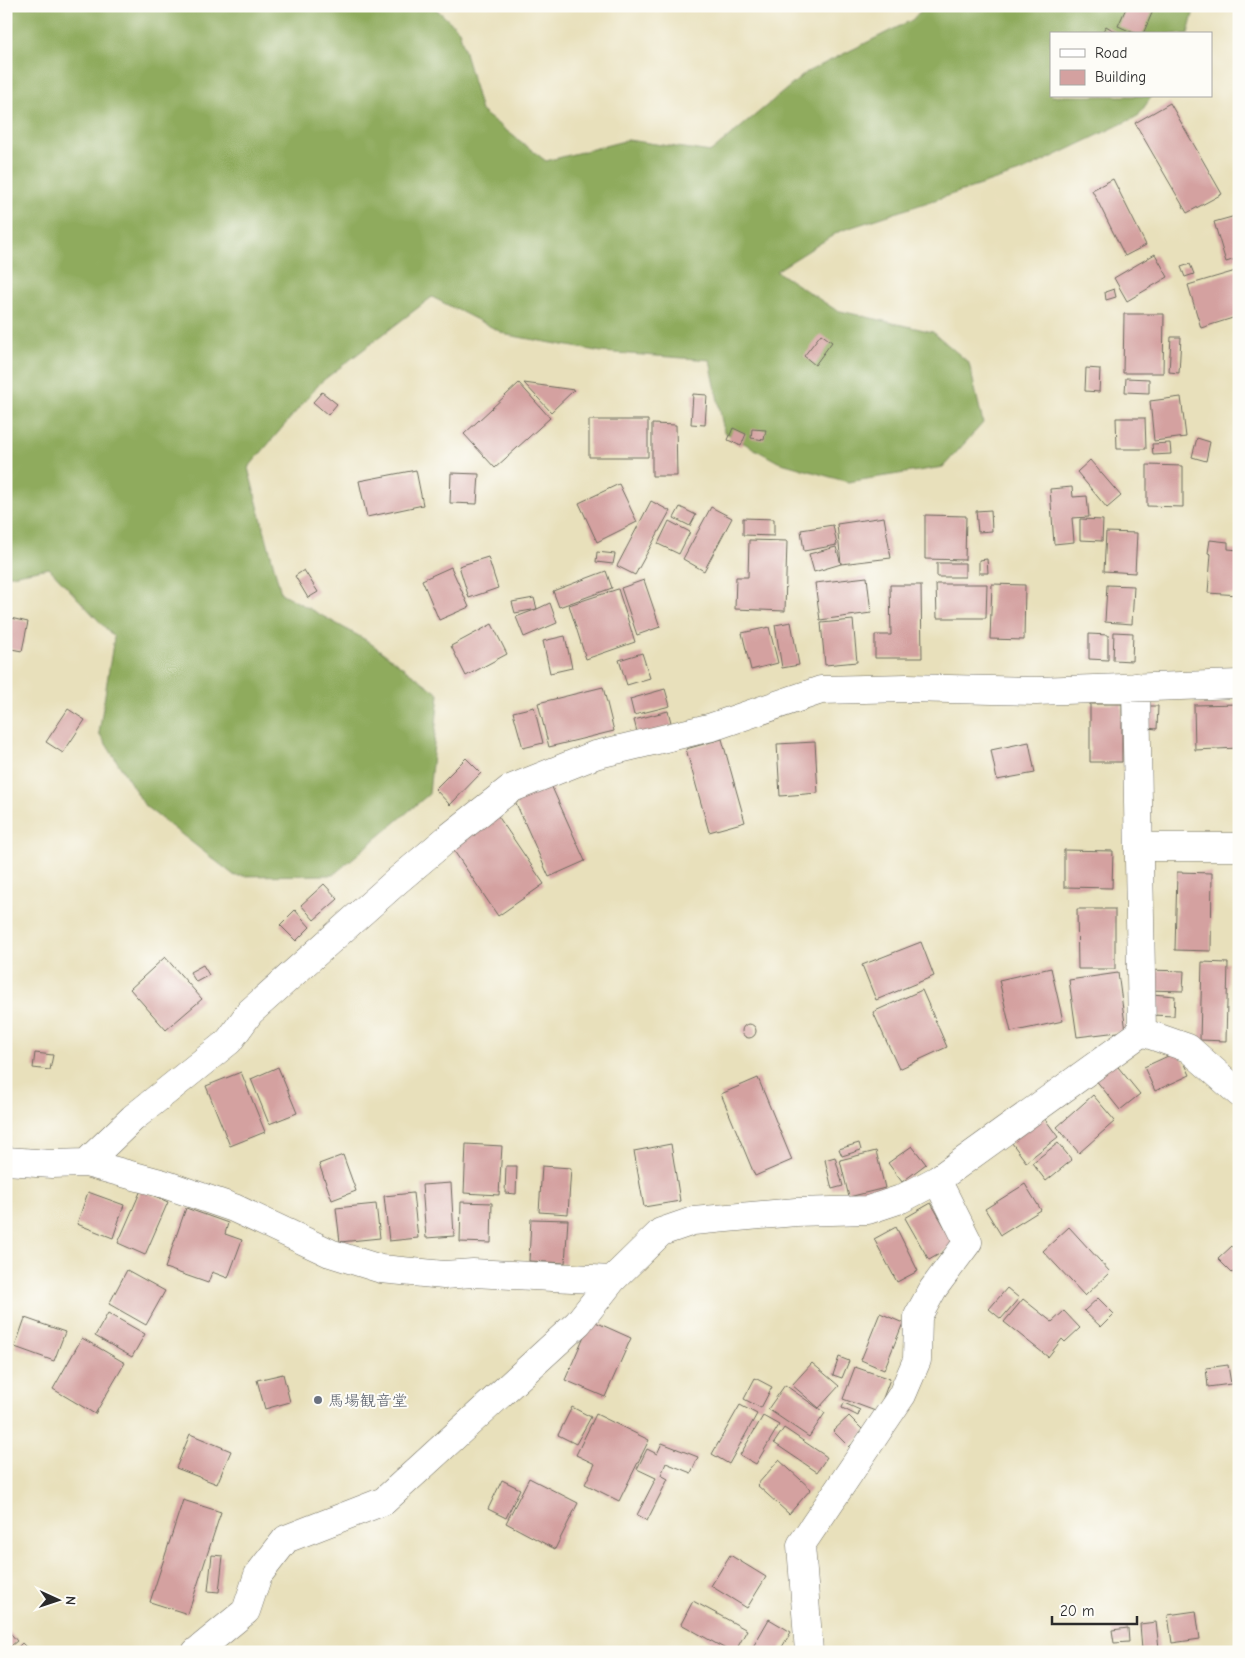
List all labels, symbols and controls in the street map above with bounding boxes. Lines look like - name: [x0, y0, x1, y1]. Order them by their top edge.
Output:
- legend: [1050, 32, 1212, 98]
- text: Road: [1095, 44, 1127, 62]
- text: Building: [1095, 68, 1146, 86]
- place label: 馬場観音堂: [328, 1392, 408, 1410]
- marker: 馬場観音堂: [312, 1394, 324, 1406]
- north arrow: [32, 1576, 82, 1626]
- scale bar: [1052, 1593, 1138, 1625]
- text: N: [62, 1596, 79, 1606]
- text: 20 m: [1060, 1602, 1094, 1620]

